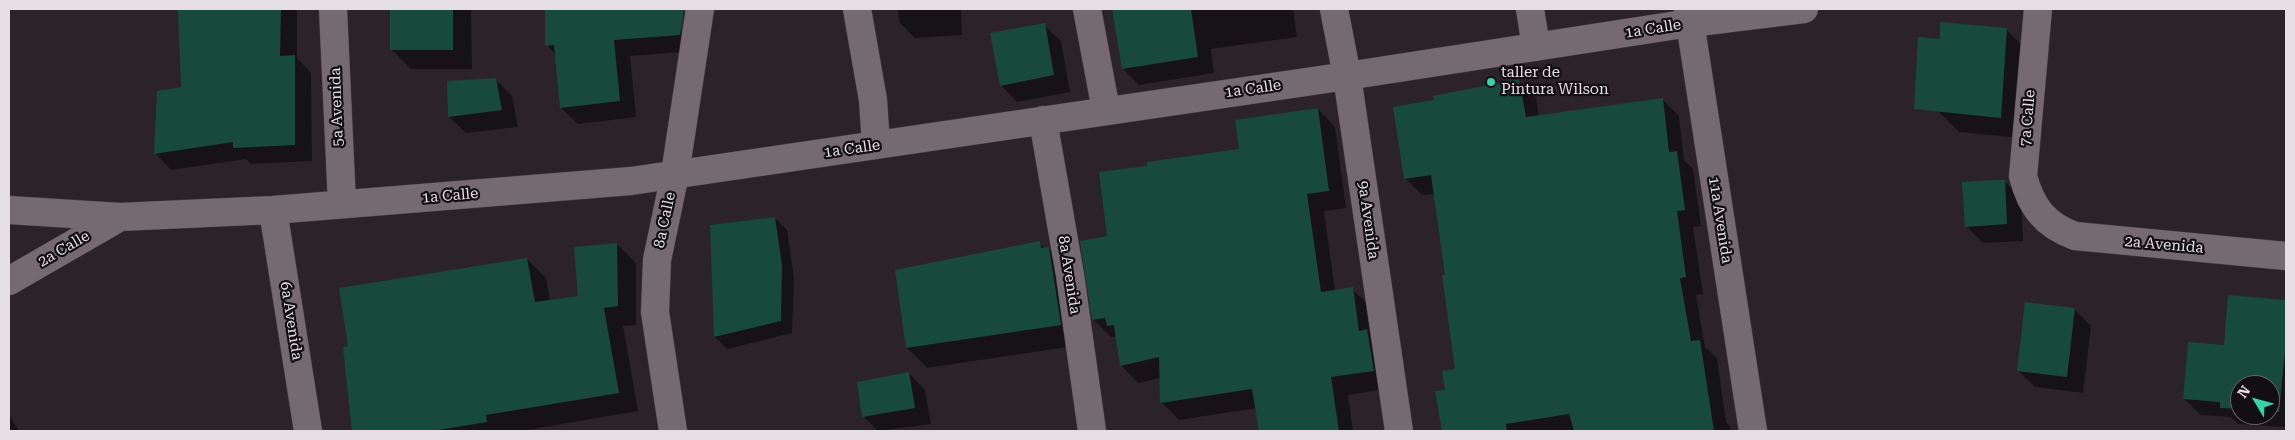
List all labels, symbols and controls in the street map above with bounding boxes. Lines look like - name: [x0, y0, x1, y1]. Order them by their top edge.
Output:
- street label: 1a Calle: [1624, 16, 1682, 42]
- place label: taller de Pintura Wilson: [1501, 64, 1609, 99]
- street label: 5a Avenida: [327, 67, 347, 147]
- street label: 1a Calle: [1224, 76, 1282, 102]
- marker: taller de Pintura Wilson: [1485, 76, 1497, 88]
- street label: 7a Calle: [2017, 89, 2039, 147]
- street label: 1a Calle: [823, 136, 881, 162]
- street label: 11a Avenida: [1704, 175, 1736, 265]
- street label: 9a Avenida: [1354, 180, 1382, 260]
- street label: 1a Calle: [421, 185, 479, 207]
- street label: 8a Calle: [650, 190, 680, 250]
- street label: 2a Calle: [35, 227, 93, 271]
- street label: 2a Avenida: [2124, 233, 2204, 257]
- street label: 8a Avenida: [1054, 234, 1084, 316]
- street label: 6a Avenida: [276, 280, 306, 362]
- north arrow: [2230, 375, 2280, 425]
- text: N: [2234, 382, 2253, 401]

